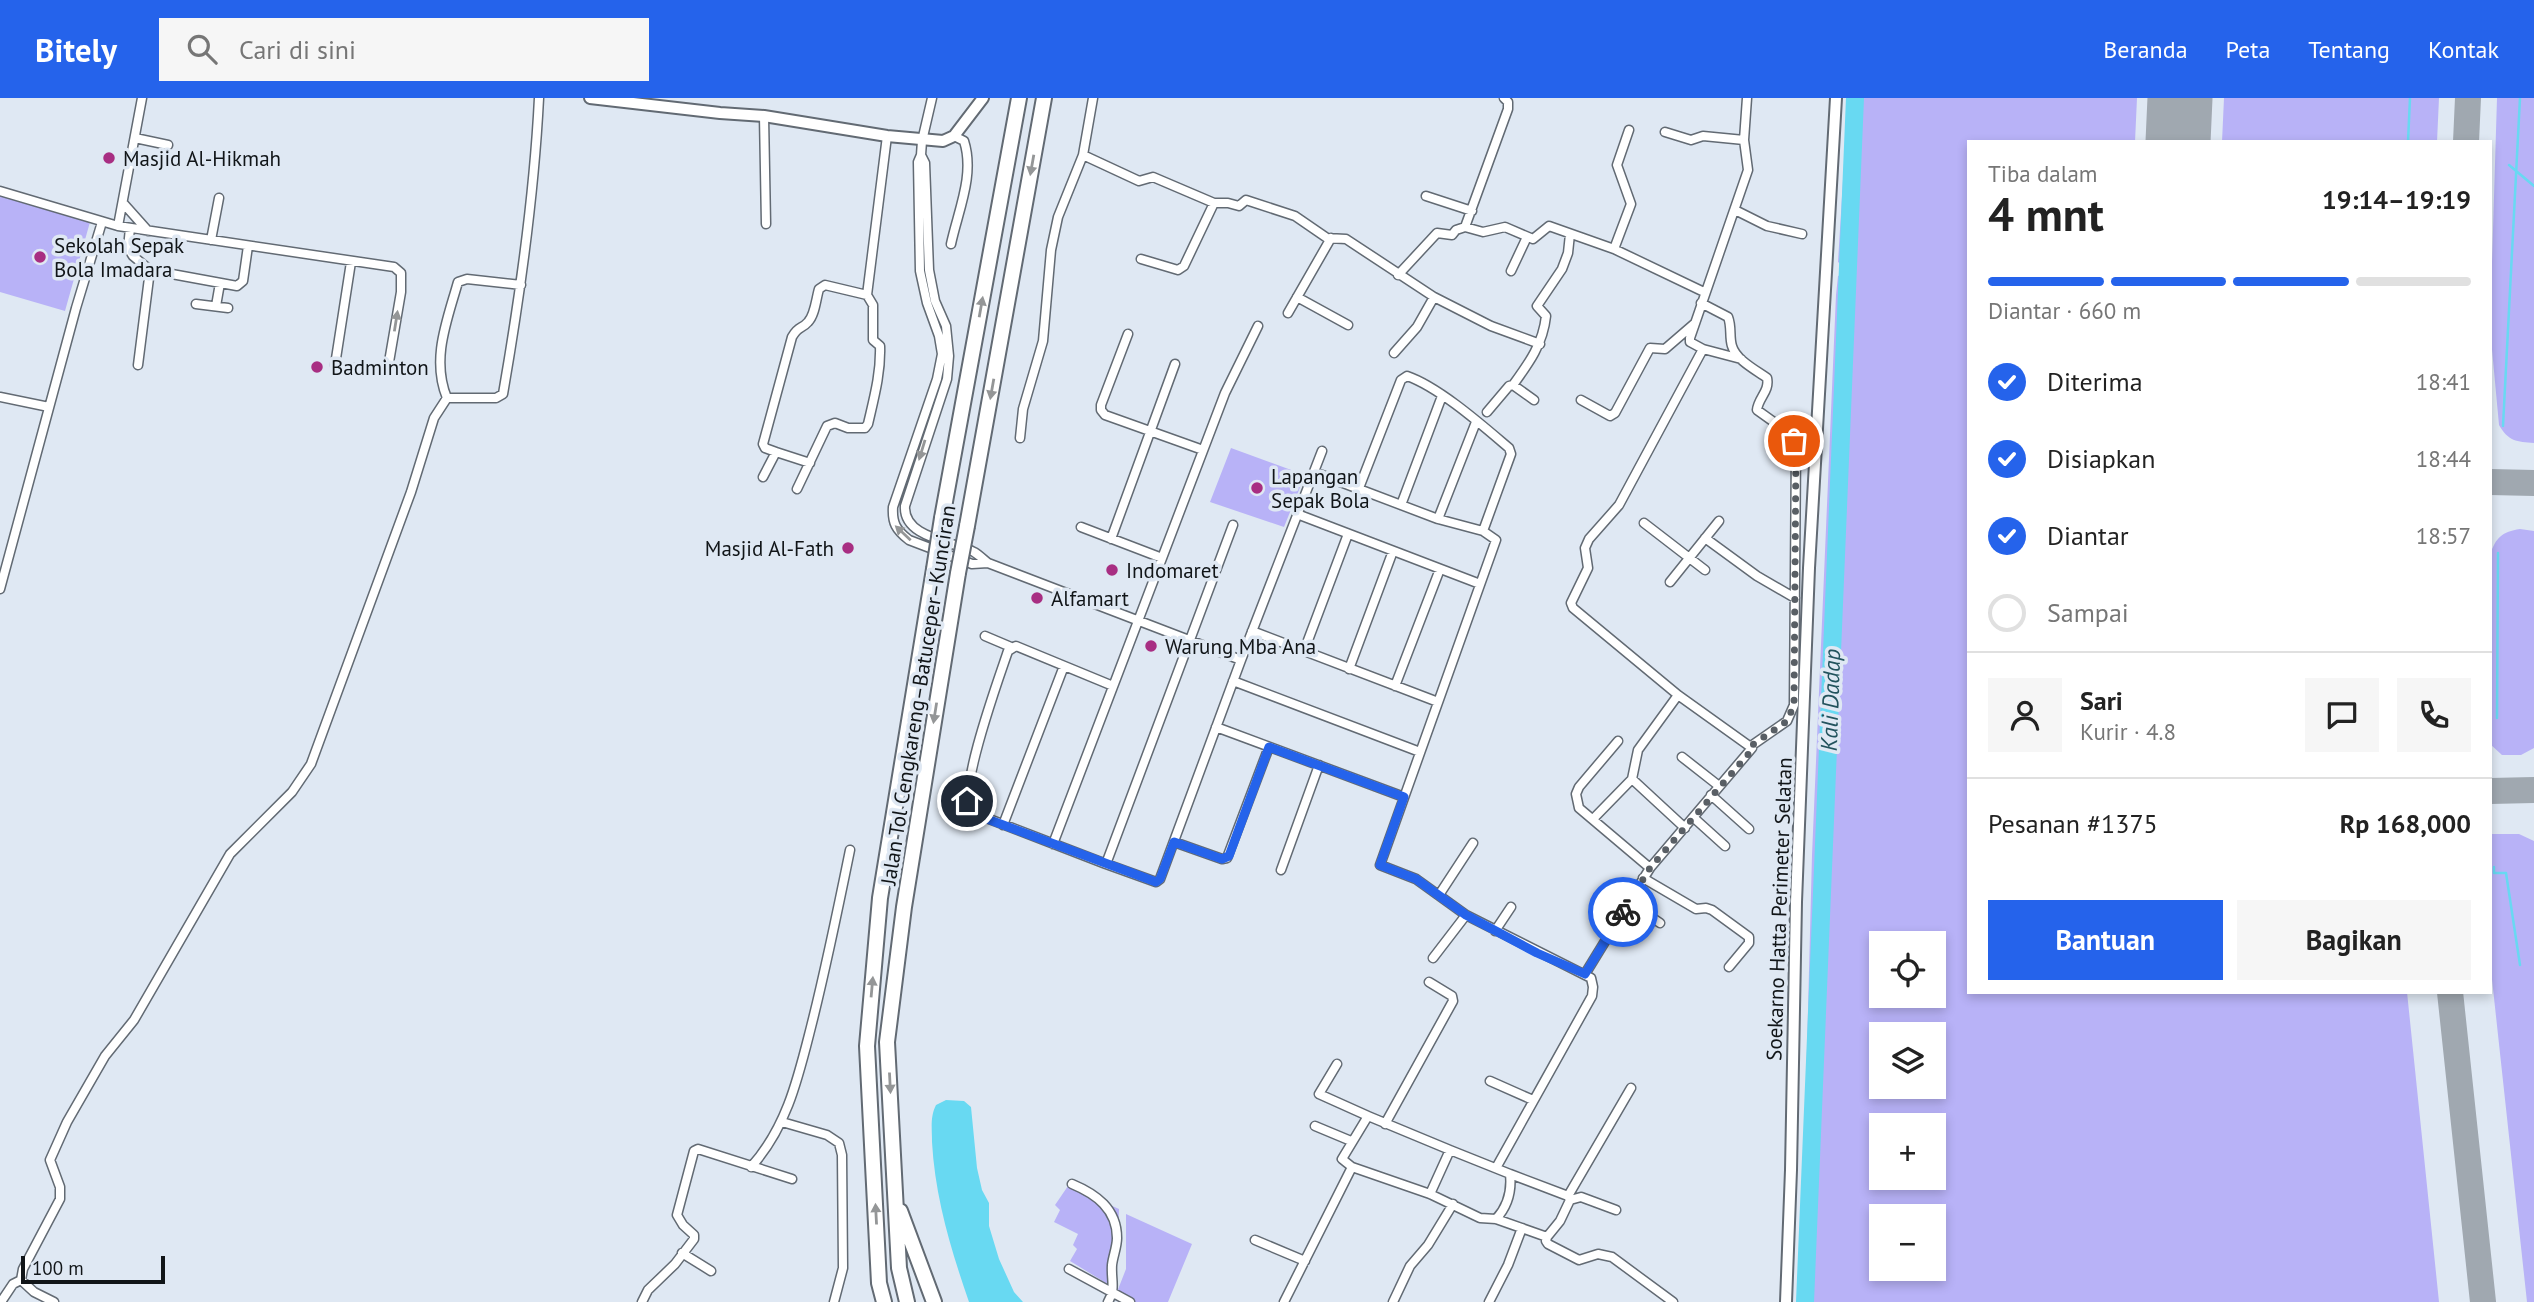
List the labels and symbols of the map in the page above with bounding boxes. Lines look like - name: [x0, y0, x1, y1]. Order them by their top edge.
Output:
- place label: Masjid Al-Hikmah: [123, 145, 281, 172]
- marker: Masjid Al-Hikmah: [101, 150, 117, 166]
- one-way arrow: [1026, 154, 1037, 176]
- place label: Sekolah Sepak Bola Imadara: [54, 232, 184, 283]
- marker: Sekolah Sepak Bola Imadara: [32, 249, 48, 265]
- one-way arrow: [976, 295, 987, 317]
- one-way arrow: [391, 309, 402, 331]
- place label: Badminton: [331, 354, 429, 381]
- marker: Badminton: [309, 359, 325, 375]
- one-way arrow: [986, 378, 997, 400]
- pin: [1764, 411, 1824, 471]
- one-way arrow: [917, 440, 927, 461]
- place label: Lapangan Sepak Bola: [1271, 463, 1370, 514]
- marker: Lapangan Sepak Bola: [1249, 480, 1265, 496]
- street label: Jalan Tol Cengkareng–Batuceper–Kunciran: [874, 503, 961, 888]
- one-way arrow: [894, 524, 911, 541]
- place label: Masjid Al-Fath: [705, 535, 834, 562]
- marker: Masjid Al-Fath: [840, 540, 856, 556]
- place label: Indomaret: [1126, 557, 1219, 584]
- marker: Indomaret: [1104, 562, 1120, 578]
- place label: Alfamart: [1051, 585, 1129, 612]
- marker: Alfamart: [1029, 590, 1045, 606]
- place label: Warung Mba Ana: [1165, 633, 1316, 660]
- marker: Warung Mba Ana: [1143, 638, 1159, 654]
- water label: Kali Dadap: [1814, 648, 1846, 752]
- one-way arrow: [930, 702, 941, 724]
- street label: Soekarno Hatta Perimeter Selatan: [1760, 757, 1798, 1061]
- pin: [937, 771, 997, 831]
- courier: [1588, 877, 1658, 947]
- one-way arrow: [867, 976, 878, 998]
- one-way arrow: [884, 1073, 895, 1095]
- one-way arrow: [870, 1203, 881, 1225]
- scale bar: [21, 1253, 164, 1285]

